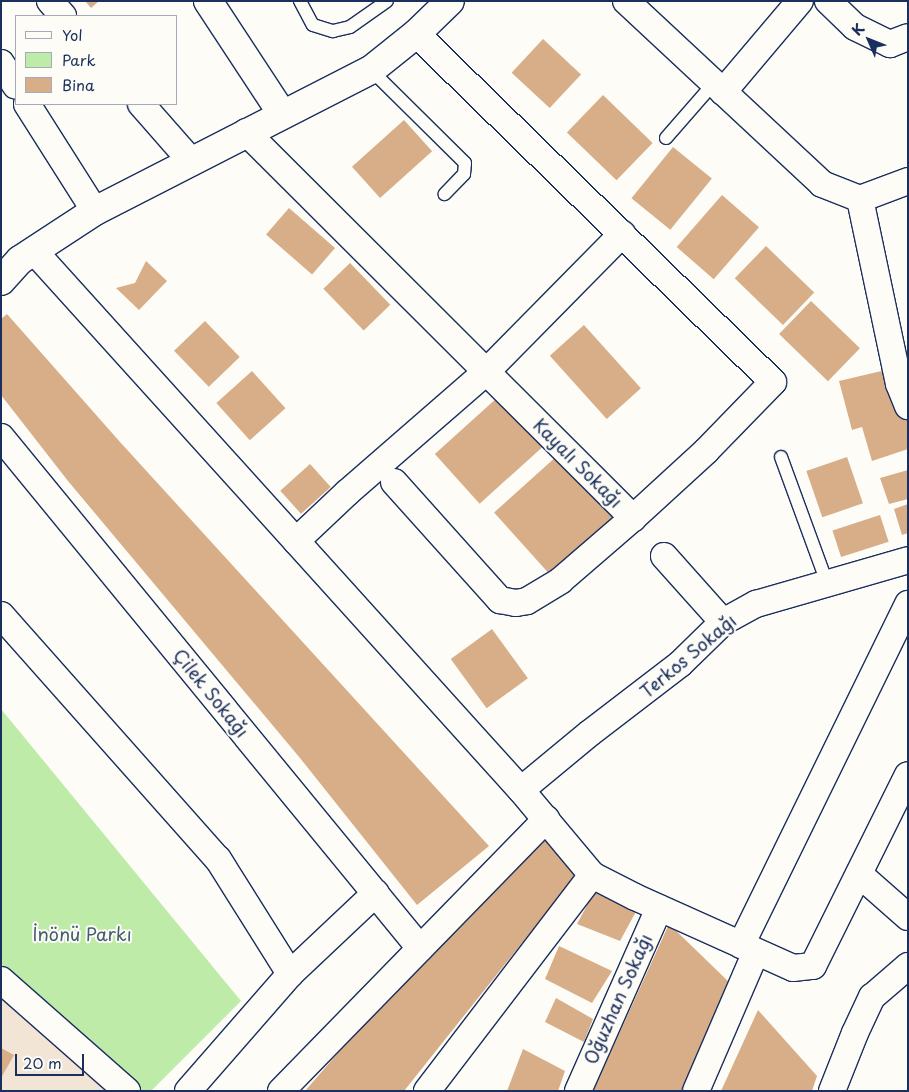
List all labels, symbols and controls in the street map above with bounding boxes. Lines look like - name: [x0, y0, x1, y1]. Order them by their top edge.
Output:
- legend: [15, 15, 178, 105]
- north arrow: [844, 15, 894, 65]
- text: K: [847, 18, 869, 40]
- text: Yol: [62, 23, 83, 46]
- text: Park: [62, 48, 96, 71]
- text: Bina: [62, 73, 94, 96]
- street label: Kayalı Sokağı: [529, 414, 627, 512]
- street label: Terkos Sokağı: [635, 609, 741, 703]
- street label: Çilek Sokağı: [168, 644, 254, 742]
- park label: İnönü Parkı: [33, 923, 131, 945]
- street label: Oğuzhan Sokağı: [580, 931, 656, 1067]
- scale bar: [18, 1044, 86, 1076]
- text: 20 m: [23, 1051, 62, 1074]

